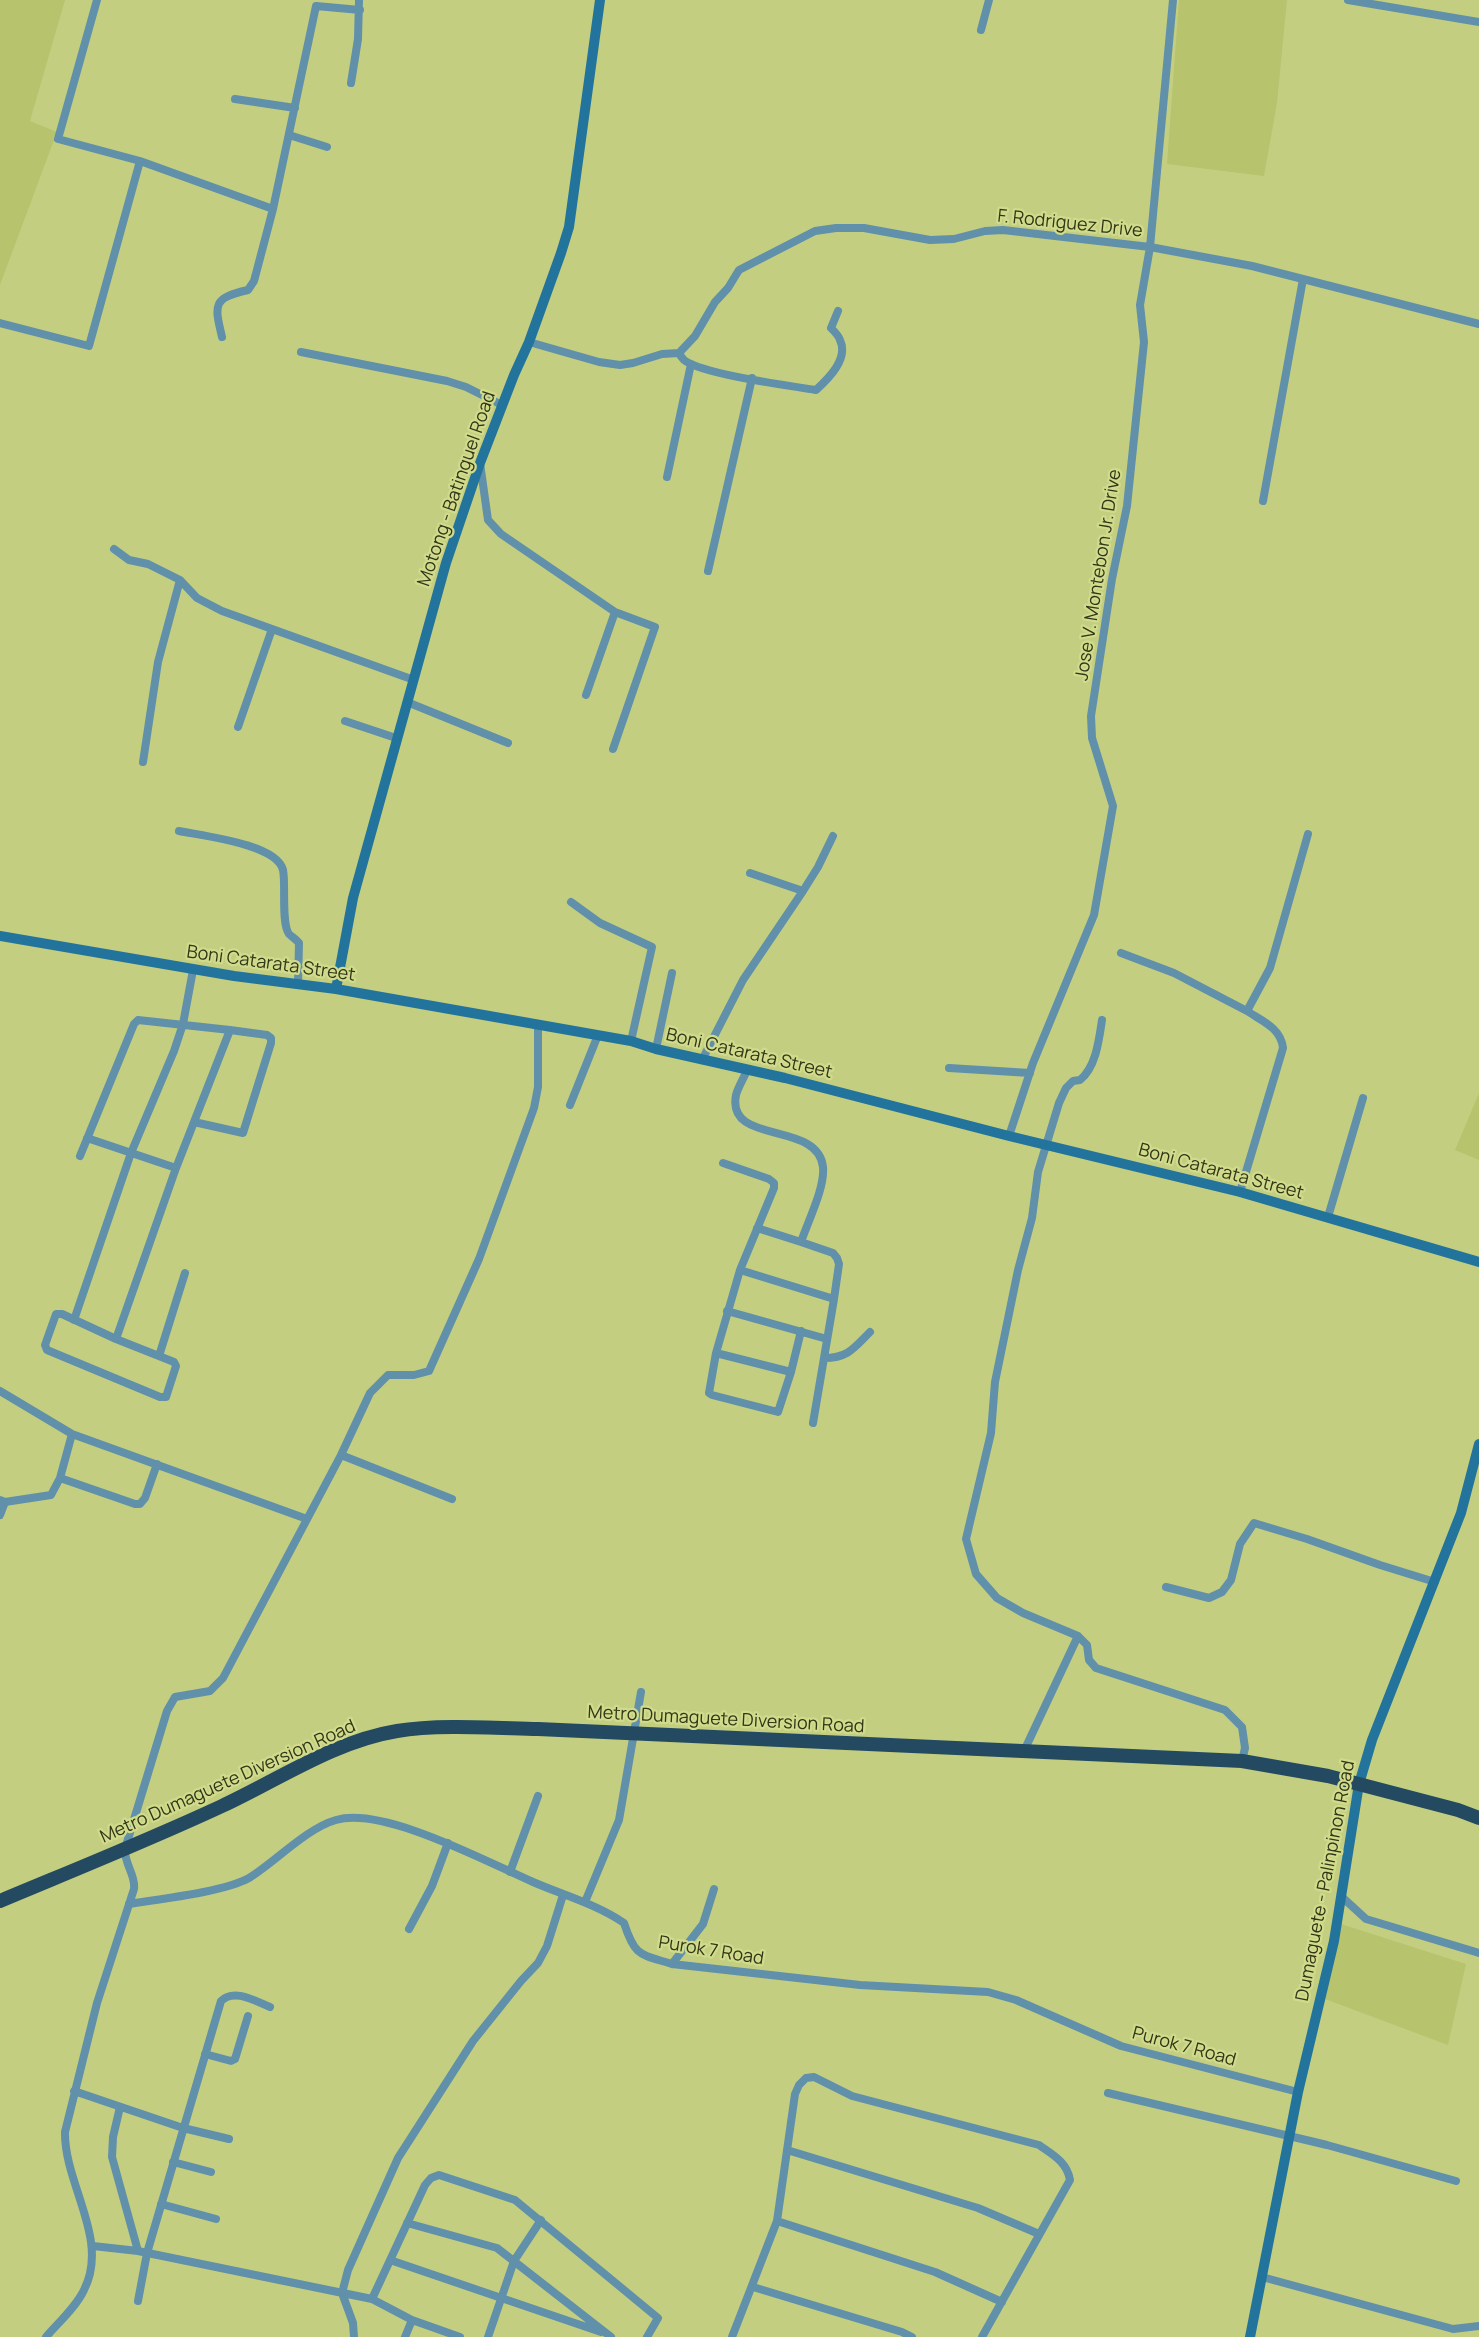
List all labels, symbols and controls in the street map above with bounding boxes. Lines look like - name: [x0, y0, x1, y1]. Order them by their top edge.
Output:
- street label: F. Rodriguez Drive: [996, 206, 1144, 242]
- street label: Motong - Batinguel Road: [413, 389, 501, 589]
- street label: Jose V. Montebon Jr. Drive: [1072, 468, 1126, 682]
- street label: Boni Catarata Street: [185, 941, 357, 987]
- street label: Boni Catarata Street: [664, 1024, 834, 1084]
- street label: Boni Catarata Street: [1136, 1140, 1306, 1204]
- street label: Metro Dumaguete Diversion Road: [587, 1702, 865, 1738]
- street label: Metro Dumaguete Diversion Road: [97, 1716, 359, 1848]
- street label: Dumaguete - Palinpinon Road: [1292, 1759, 1360, 2003]
- street label: Purok 7 Road: [657, 1932, 765, 1970]
- street label: Purok 7 Road: [1130, 2023, 1238, 2071]

